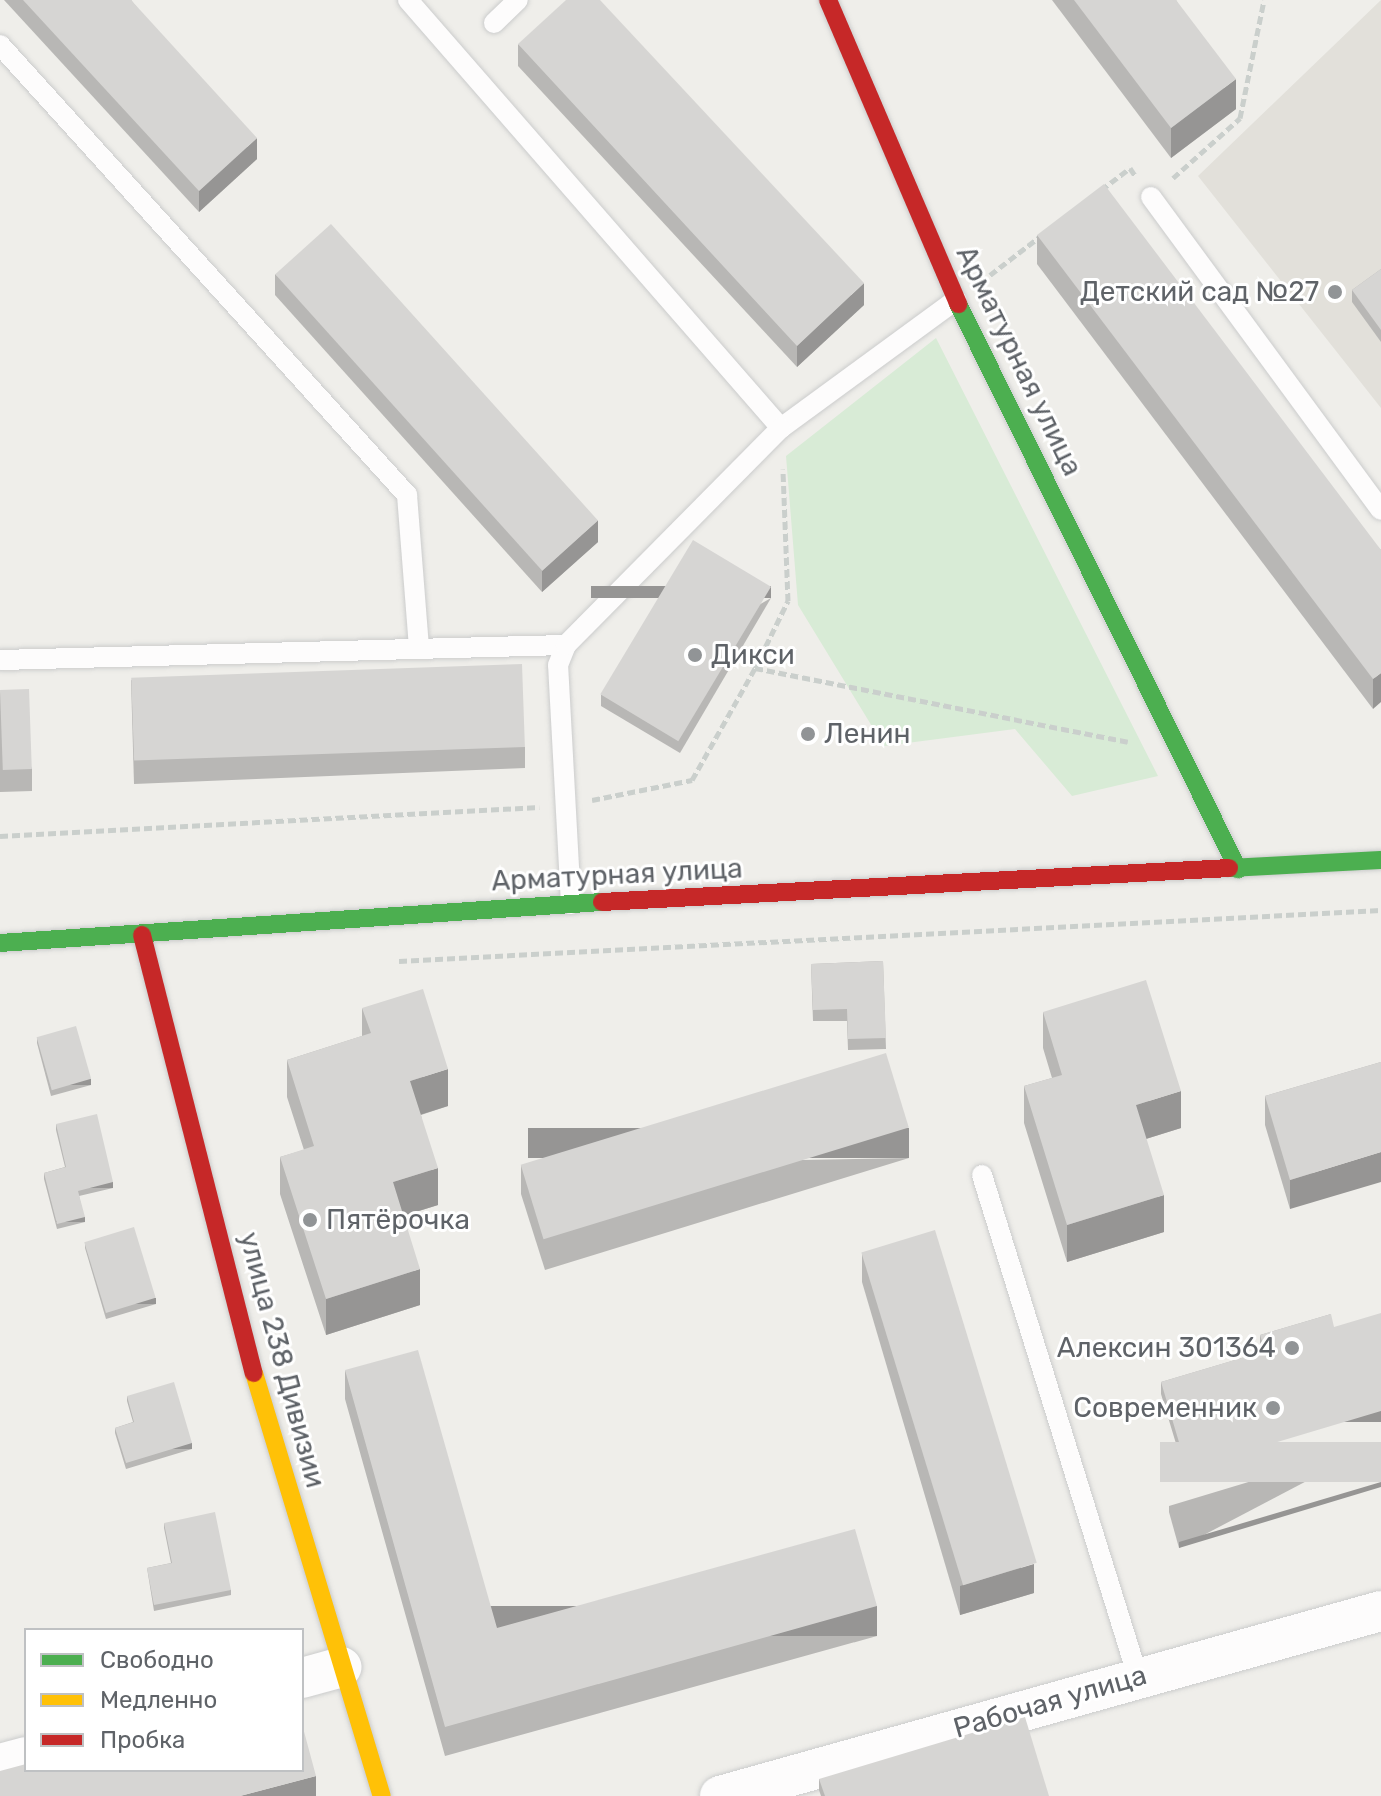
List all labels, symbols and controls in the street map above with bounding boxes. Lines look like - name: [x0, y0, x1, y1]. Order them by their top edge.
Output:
- street label: Арматурная улица: [949, 241, 1089, 481]
- place label: Детский сад №27: [1080, 275, 1319, 309]
- marker: Детский сад №27: [1326, 283, 1344, 301]
- place label: Дикси: [711, 638, 795, 672]
- marker: Дикси: [686, 646, 704, 664]
- place label: Ленин: [824, 717, 911, 751]
- marker: Ленин: [799, 725, 817, 743]
- street label: Арматурная улица: [491, 852, 743, 898]
- place label: Пятёрочка: [326, 1203, 470, 1237]
- marker: Пятёрочка: [301, 1211, 319, 1229]
- street label: улица 238 Дивизии: [232, 1228, 332, 1492]
- place label: Алексин 301364: [1057, 1331, 1276, 1365]
- marker: Алексин 301364: [1283, 1339, 1301, 1357]
- place label: Современник: [1073, 1391, 1257, 1425]
- marker: Современник: [1264, 1399, 1282, 1417]
- legend: [24, 1628, 304, 1772]
- text: Свободно: [100, 1646, 214, 1674]
- street label: Рабочая улица: [950, 1658, 1150, 1746]
- text: Медленно: [100, 1686, 217, 1714]
- text: Пробка: [100, 1726, 185, 1754]

